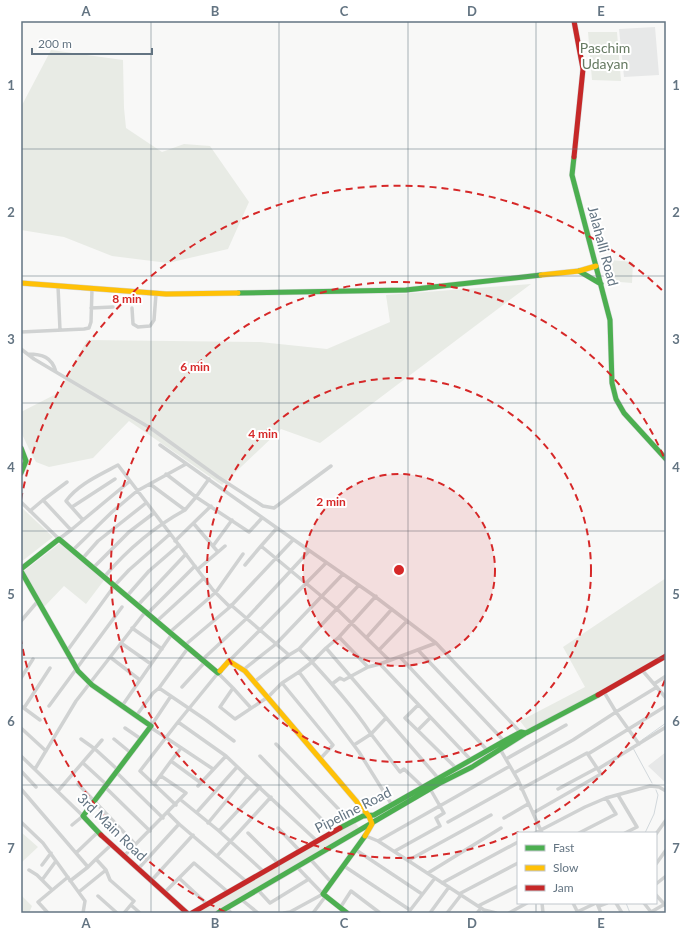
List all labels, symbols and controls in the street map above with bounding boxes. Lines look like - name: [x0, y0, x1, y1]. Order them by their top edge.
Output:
- text: A: [80, 3, 91, 19]
- text: B: [211, 3, 220, 19]
- text: C: [340, 3, 349, 19]
- text: D: [467, 3, 477, 19]
- text: E: [597, 3, 605, 19]
- scale bar: [32, 30, 152, 56]
- text: 200 m: [38, 36, 72, 51]
- park label: Paschim Udayan: [580, 39, 630, 72]
- text: 1: [7, 77, 15, 93]
- text: 1: [672, 77, 680, 93]
- text: 2: [7, 204, 15, 220]
- street label: Jalahalli Road: [585, 204, 622, 288]
- text: 2: [672, 204, 680, 220]
- text: 8 min: [112, 291, 142, 306]
- text: 3: [7, 331, 15, 347]
- text: 3: [672, 331, 680, 347]
- text: 6 min: [180, 359, 210, 374]
- text: 4 min: [248, 426, 278, 441]
- text: 4: [7, 459, 15, 475]
- text: 4: [672, 459, 680, 475]
- text: 2 min: [316, 494, 346, 509]
- centre of rings: [392, 563, 406, 577]
- text: 5: [7, 586, 15, 602]
- text: 5: [672, 586, 680, 602]
- text: 6: [7, 713, 15, 729]
- text: 6: [672, 713, 680, 729]
- street label: Pipeline Road: [312, 783, 394, 836]
- street label: 3rd Main Road: [74, 789, 151, 864]
- legend: [517, 832, 657, 904]
- text: 7: [7, 840, 15, 856]
- text: Fast: [553, 840, 575, 855]
- text: 7: [672, 840, 680, 856]
- text: Slow: [553, 860, 579, 875]
- text: Jam: [553, 880, 574, 895]
- text: A: [80, 915, 91, 931]
- text: B: [211, 915, 220, 931]
- text: C: [340, 915, 349, 931]
- text: D: [467, 915, 477, 931]
- text: E: [597, 915, 605, 931]

